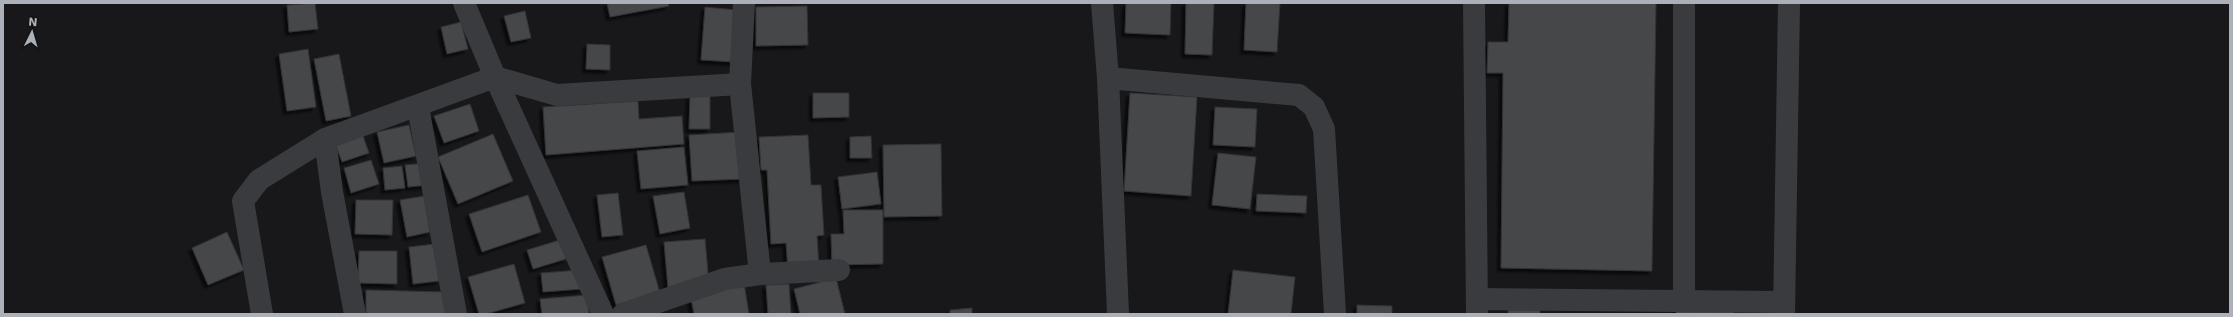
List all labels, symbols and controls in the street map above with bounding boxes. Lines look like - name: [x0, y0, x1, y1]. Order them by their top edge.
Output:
- north arrow: [12, 12, 52, 52]
- text: N: [28, 16, 38, 29]

